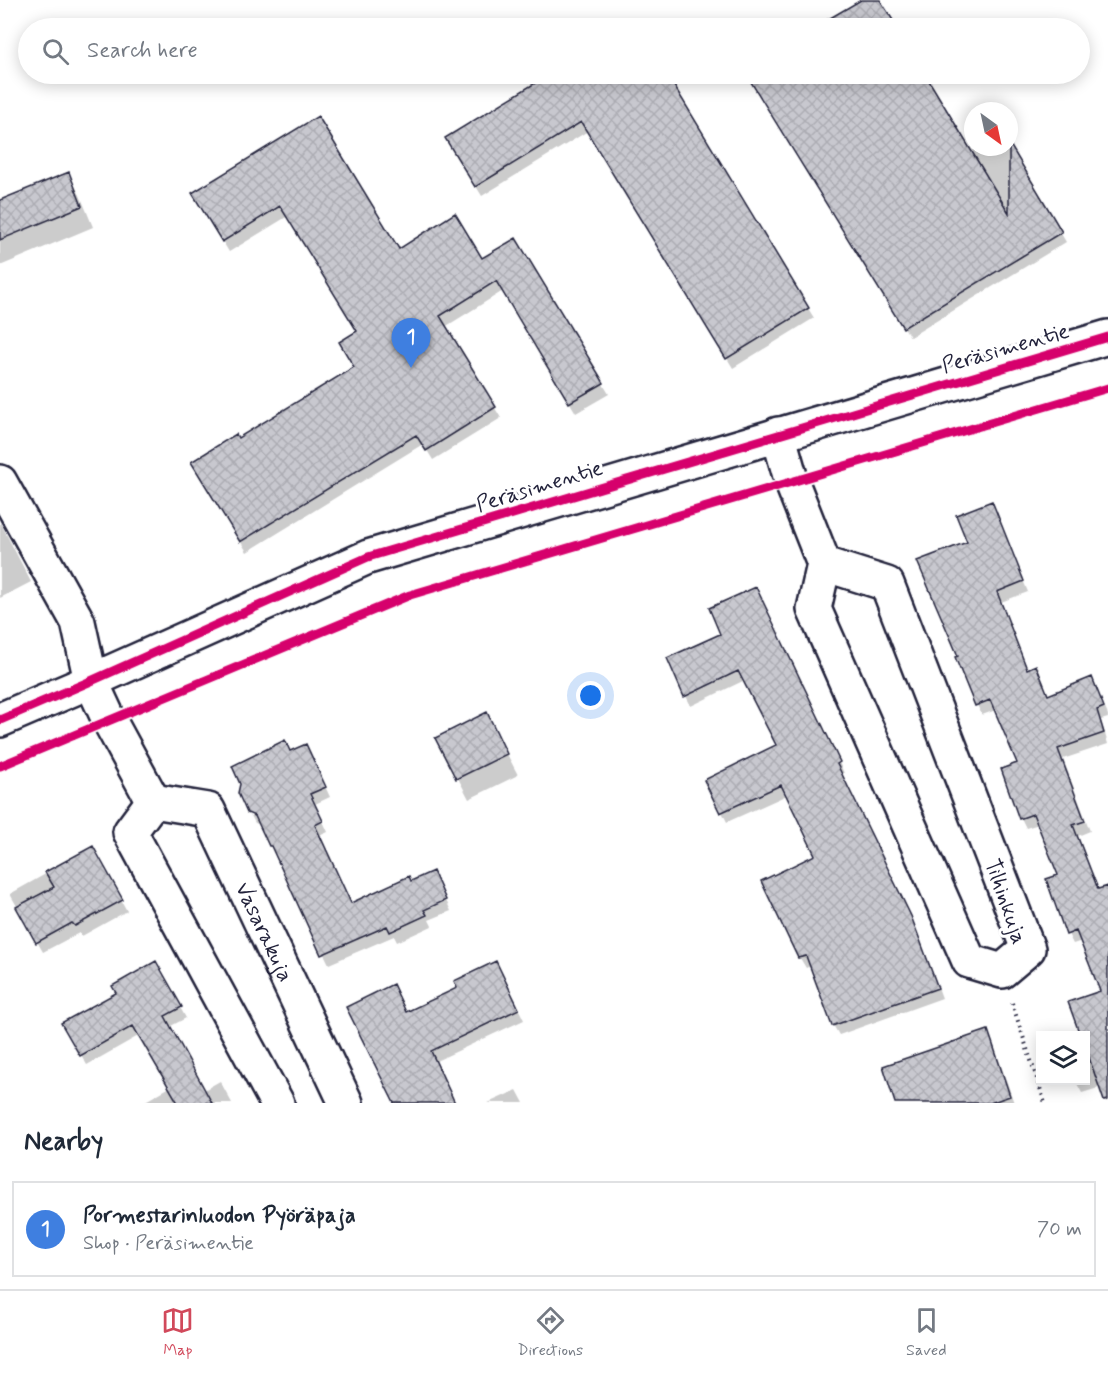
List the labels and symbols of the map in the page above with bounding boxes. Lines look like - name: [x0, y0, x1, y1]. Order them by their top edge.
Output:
- north arrow: [964, 102, 1018, 156]
- street label: Peräsimentie: [939, 317, 1072, 380]
- pin: 1: [392, 318, 430, 368]
- street label: Peräsimentie: [473, 454, 606, 519]
- your location: [576, 681, 605, 710]
- street label: Tilhinkuja: [978, 855, 1033, 948]
- street label: Vasarakuja: [228, 878, 299, 987]

